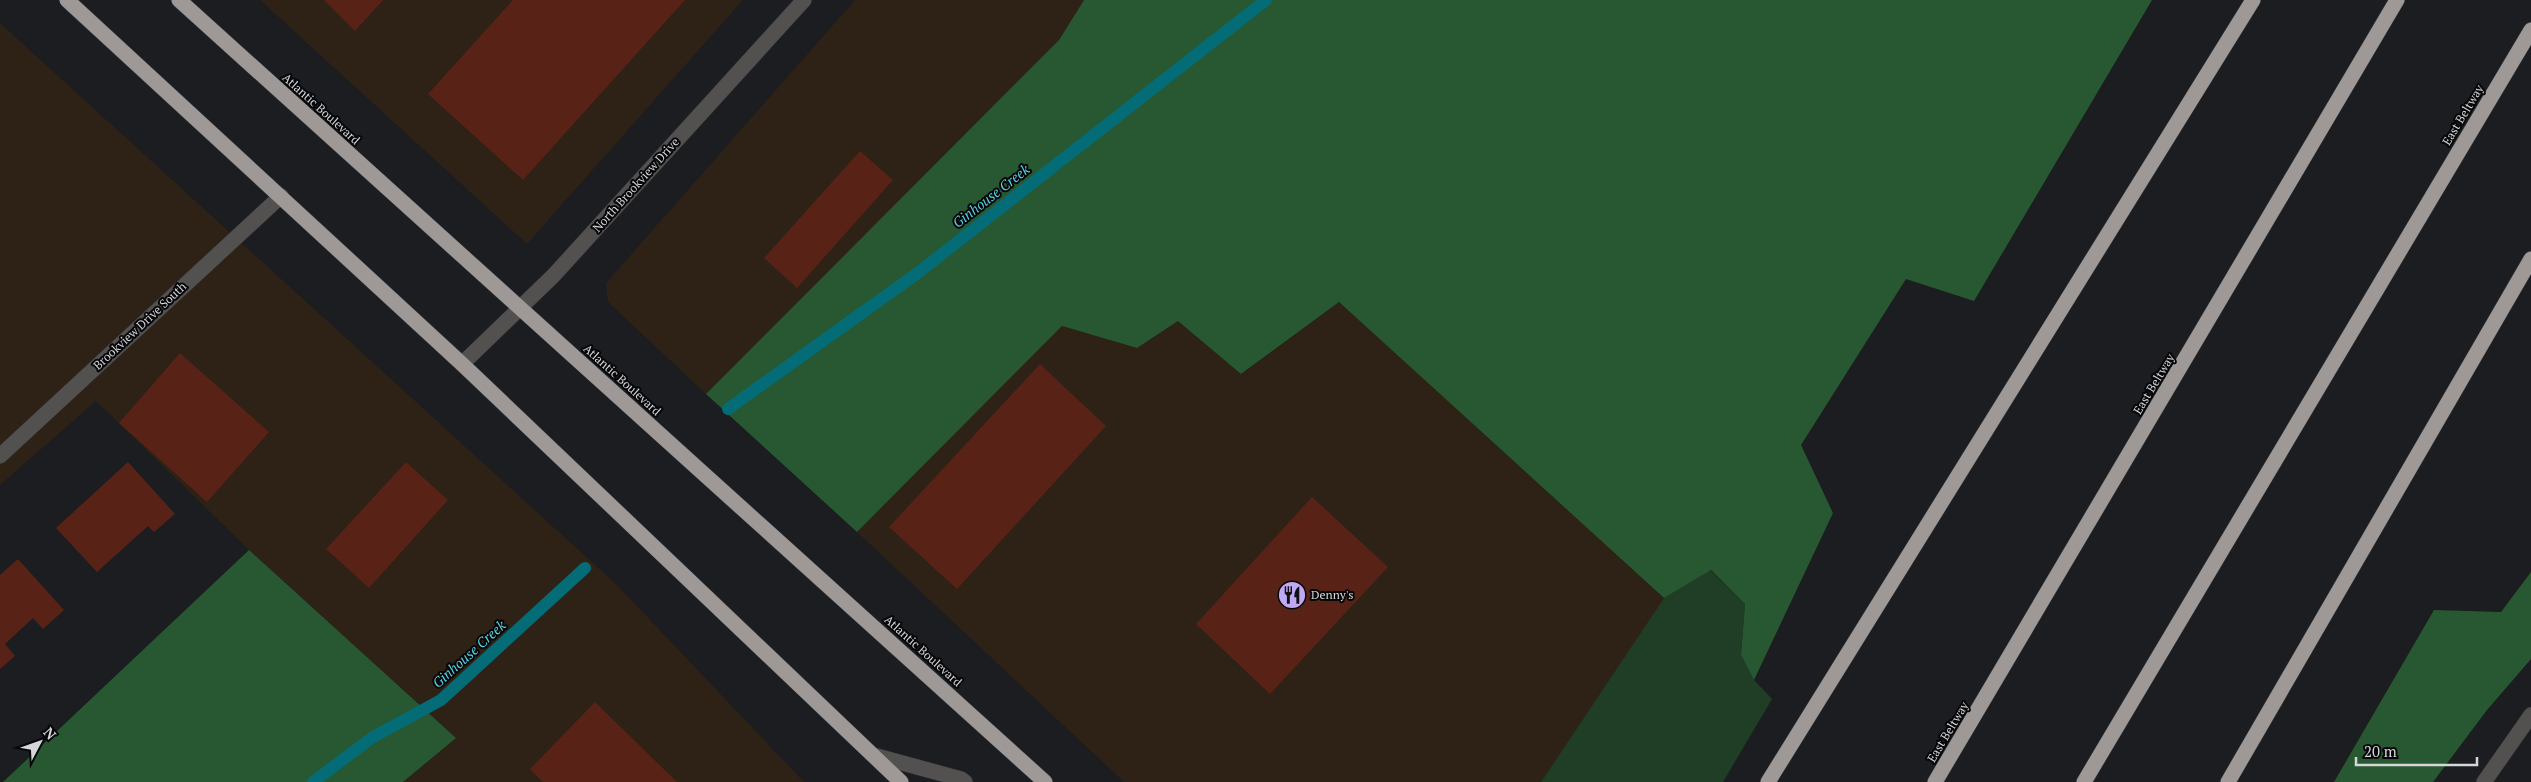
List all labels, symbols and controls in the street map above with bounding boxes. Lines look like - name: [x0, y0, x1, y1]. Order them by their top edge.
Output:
- street label: Atlantic Boulevard: [279, 70, 363, 148]
- street label: East Beltway: [2439, 81, 2487, 148]
- street label: North Brookview Drive: [589, 134, 682, 235]
- water label: Ginhouse Creek: [948, 159, 1033, 232]
- street label: Brookview Drive South: [90, 279, 189, 373]
- street label: Atlantic Boulevard: [580, 341, 664, 419]
- street label: East Beltway: [2130, 350, 2178, 417]
- restaurant icon: Denny's: [1277, 580, 1307, 610]
- place label: Denny's: [1311, 587, 1353, 602]
- street label: Atlantic Boulevard: [881, 612, 965, 690]
- water label: Ginhouse Creek: [428, 615, 510, 692]
- street label: East Beltway: [1924, 698, 1972, 765]
- north arrow: [15, 717, 65, 767]
- text: N: [40, 723, 61, 744]
- scale bar: [2356, 734, 2477, 766]
- text: 20 m: [2364, 741, 2397, 761]

